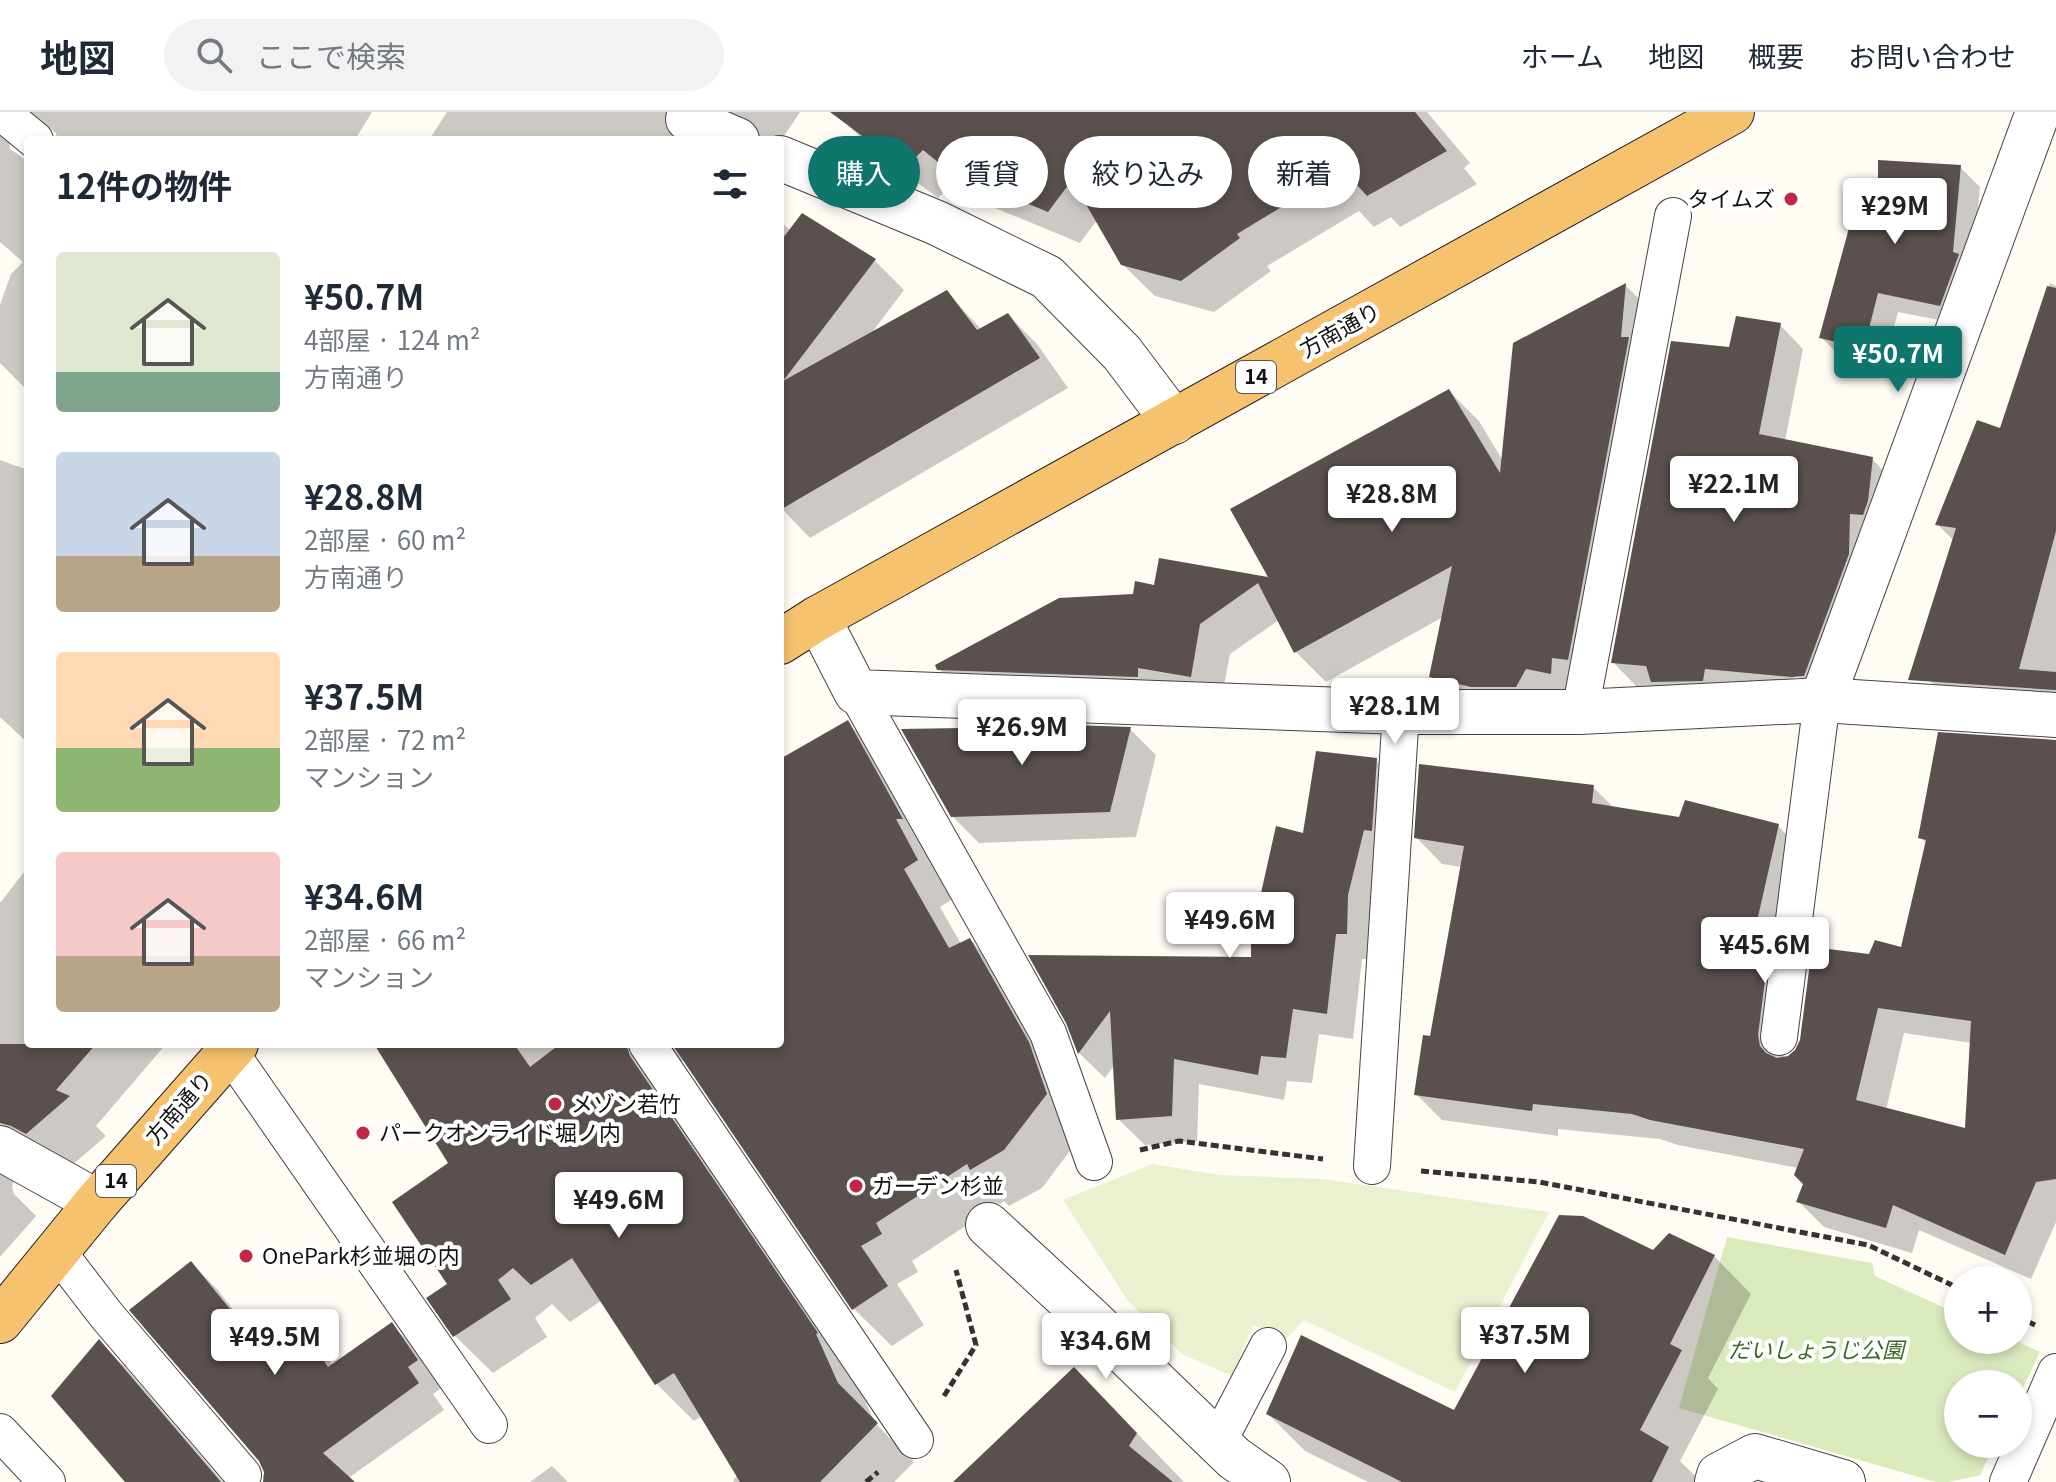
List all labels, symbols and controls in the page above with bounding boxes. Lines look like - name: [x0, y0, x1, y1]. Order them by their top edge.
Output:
- search box: [164, 19, 724, 91]
- text: 地図: [40, 28, 116, 83]
- icon: search: [192, 33, 236, 77]
- text: ここで検索: [256, 33, 406, 77]
- text: ホーム: [1521, 35, 1604, 75]
- text: 地図: [1648, 35, 1704, 75]
- text: 概要: [1748, 35, 1804, 75]
- text: お問い合わせ: [1848, 35, 2016, 75]
- chip: 購入: [808, 136, 920, 208]
- chip: 賃貸: [936, 136, 1048, 208]
- chip: 絞り込み: [1064, 136, 1232, 208]
- chip: 新着: [1248, 136, 1360, 208]
- text: 12件の物件: [56, 160, 232, 209]
- icon: filters: [708, 162, 752, 206]
- pin: ¥29M: [1848, 178, 1942, 246]
- place label: タイムズ: [1687, 181, 1775, 213]
- text: ¥29M: [1861, 185, 1929, 222]
- marker: タイムズ: [1782, 190, 1800, 208]
- text: ¥50.7M: [304, 271, 424, 320]
- icon: home: [120, 284, 216, 380]
- street label: 方南通り: [1293, 293, 1385, 364]
- text: 4部屋 · 124 m²: [304, 320, 481, 357]
- pin: ¥50.7M: [1833, 326, 1963, 394]
- text: ¥50.7M: [1852, 333, 1944, 370]
- text: 方南通り: [304, 357, 408, 394]
- road number: 14: [1236, 361, 1276, 393]
- pin: ¥22.1M: [1669, 456, 1799, 524]
- text: ¥22.1M: [1688, 463, 1780, 500]
- pin: ¥28.8M: [1327, 466, 1457, 534]
- text: ¥28.8M: [304, 471, 424, 520]
- text: ¥28.8M: [1346, 473, 1438, 510]
- icon: home: [120, 484, 216, 580]
- text: 2部屋 · 60 m²: [304, 520, 466, 557]
- text: 方南通り: [304, 557, 408, 594]
- text: ¥37.5M: [304, 671, 424, 720]
- pin: ¥28.1M: [1330, 678, 1460, 746]
- icon: home: [120, 684, 216, 780]
- text: ¥28.1M: [1349, 685, 1441, 722]
- pin: ¥26.9M: [957, 699, 1087, 767]
- text: ¥26.9M: [976, 706, 1068, 743]
- text: 2部屋 · 72 m²: [304, 720, 466, 757]
- text: マンション: [304, 757, 434, 794]
- text: ¥34.6M: [304, 871, 424, 920]
- icon: home: [120, 884, 216, 980]
- pin: ¥49.6M: [1165, 892, 1295, 960]
- text: ¥49.6M: [1184, 899, 1276, 936]
- pin: ¥45.6M: [1700, 917, 1830, 985]
- text: 2部屋 · 66 m²: [304, 920, 466, 957]
- text: ¥45.6M: [1719, 924, 1811, 961]
- text: マンション: [304, 957, 434, 994]
- street label: 方南通り: [137, 1063, 218, 1150]
- place label: メゾン若竹: [571, 1086, 681, 1118]
- marker: メゾン若竹: [546, 1095, 564, 1113]
- place label: パークオンライド堀ノ内: [379, 1115, 621, 1147]
- marker: パークオンライド堀ノ内: [354, 1124, 372, 1142]
- road number: 14: [96, 1165, 136, 1197]
- place label: ガーデン杉並: [872, 1168, 1004, 1200]
- pin: ¥49.6M: [554, 1172, 684, 1240]
- marker: ガーデン杉並: [847, 1177, 865, 1195]
- text: ¥49.6M: [573, 1179, 665, 1216]
- place label: OnePark杉並堀の内: [262, 1238, 460, 1270]
- marker: OnePark杉並堀の内: [237, 1247, 255, 1265]
- map controls: [1944, 1266, 2032, 1458]
- button: +: [1944, 1266, 2032, 1354]
- pin: ¥37.5M: [1460, 1307, 1590, 1375]
- pin: ¥49.5M: [210, 1309, 340, 1377]
- pin: ¥34.6M: [1041, 1313, 1171, 1381]
- text: ¥37.5M: [1479, 1314, 1571, 1351]
- text: ¥49.5M: [229, 1316, 321, 1353]
- text: ¥34.6M: [1060, 1320, 1152, 1357]
- park label: だいしょうじ公園: [1728, 1332, 1907, 1364]
- button: −: [1944, 1370, 2032, 1458]

